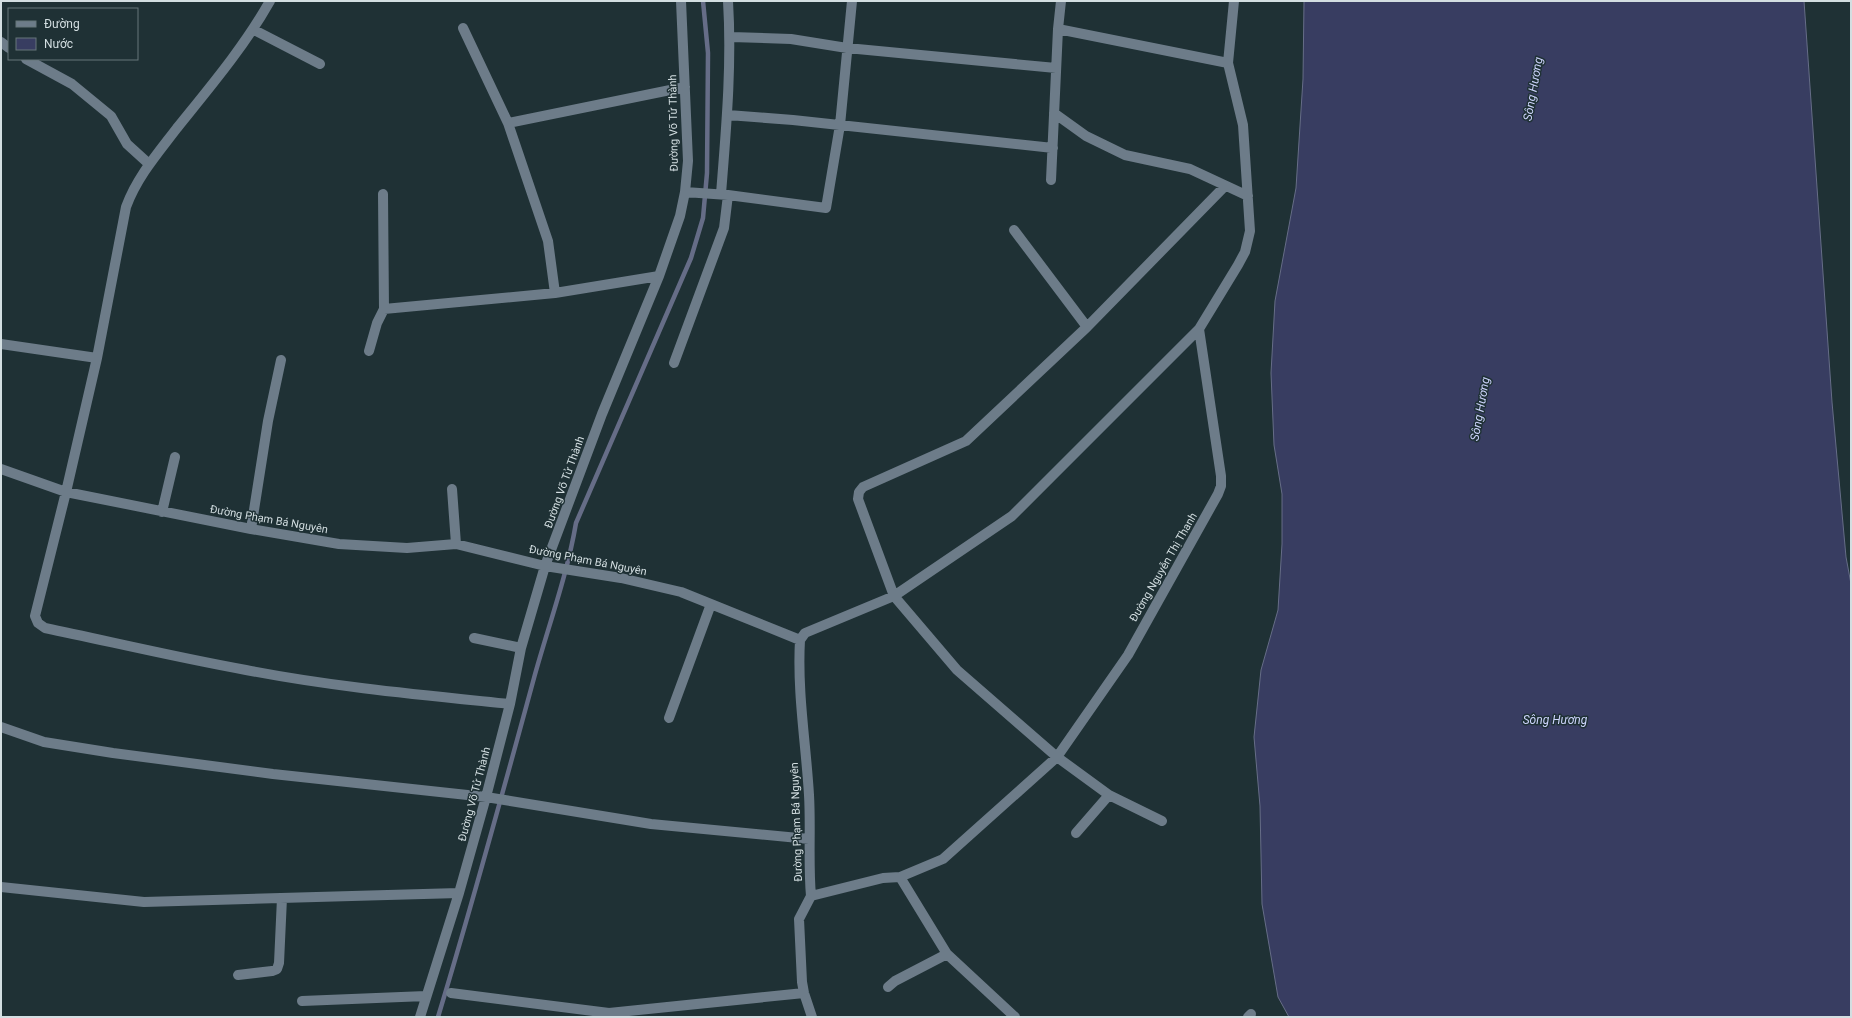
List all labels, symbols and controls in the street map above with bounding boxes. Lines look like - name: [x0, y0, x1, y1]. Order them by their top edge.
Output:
- legend: [8, 8, 138, 60]
- text: Đường: [44, 17, 80, 31]
- text: Nước: [44, 37, 73, 51]
- water label: Sông Hương: [1520, 56, 1546, 122]
- street label: Đường Võ Tử Thành: [666, 74, 681, 172]
- water label: Sông Hương: [1467, 376, 1493, 442]
- street label: Đường Võ Tử Thành: [542, 434, 587, 530]
- street label: Đường Phạm Bá Nguyên: [209, 503, 329, 536]
- street label: Đường Nguyễn Thị Thanh: [1127, 510, 1200, 624]
- street label: Đường Phạm Bá Nguyên: [528, 543, 648, 578]
- water label: Sông Hương: [1523, 713, 1588, 727]
- street label: Đường Võ Tử Thành: [456, 746, 493, 843]
- street label: Đường Phạm Bá Nguyên: [788, 762, 805, 882]

